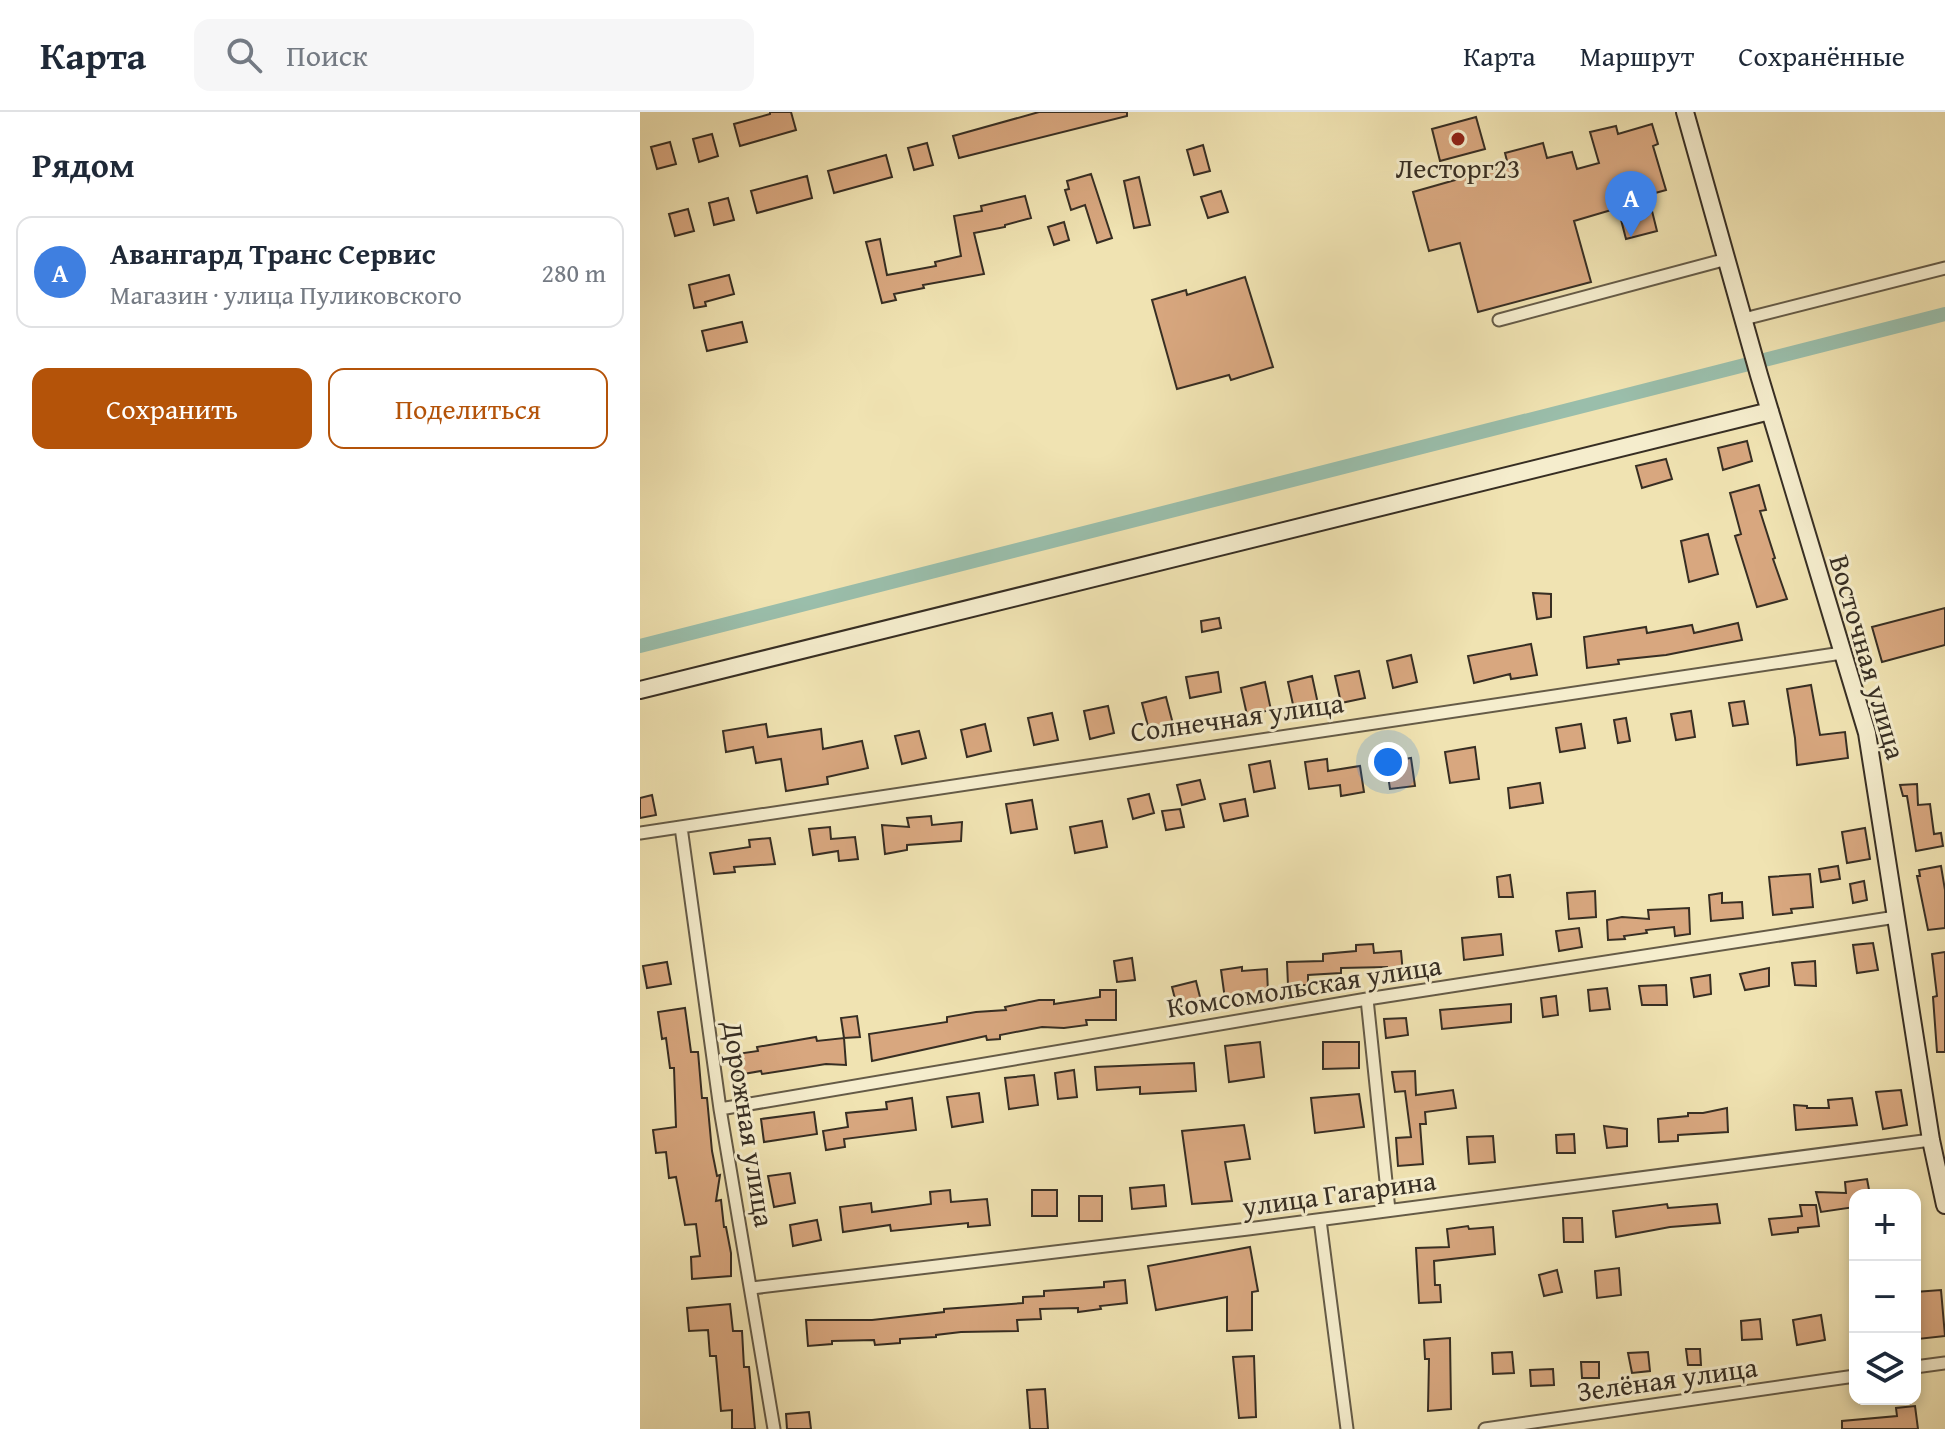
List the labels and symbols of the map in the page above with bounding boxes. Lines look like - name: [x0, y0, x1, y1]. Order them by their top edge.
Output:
- marker: Лесторг23: [1449, 130, 1467, 148]
- place label: Лесторг23: [1395, 147, 1521, 188]
- pin: A: [1605, 171, 1657, 237]
- street label: Восточная улица: [1820, 550, 1917, 764]
- street label: Солнечная улица: [1128, 681, 1347, 752]
- your location: [1368, 742, 1408, 782]
- street label: Комсомольская улица: [1164, 943, 1445, 1027]
- street label: Дорожная улица: [713, 1017, 786, 1230]
- street label: улица Гагарина: [1238, 1159, 1439, 1227]
- street label: Зелёная улица: [1574, 1345, 1760, 1411]

